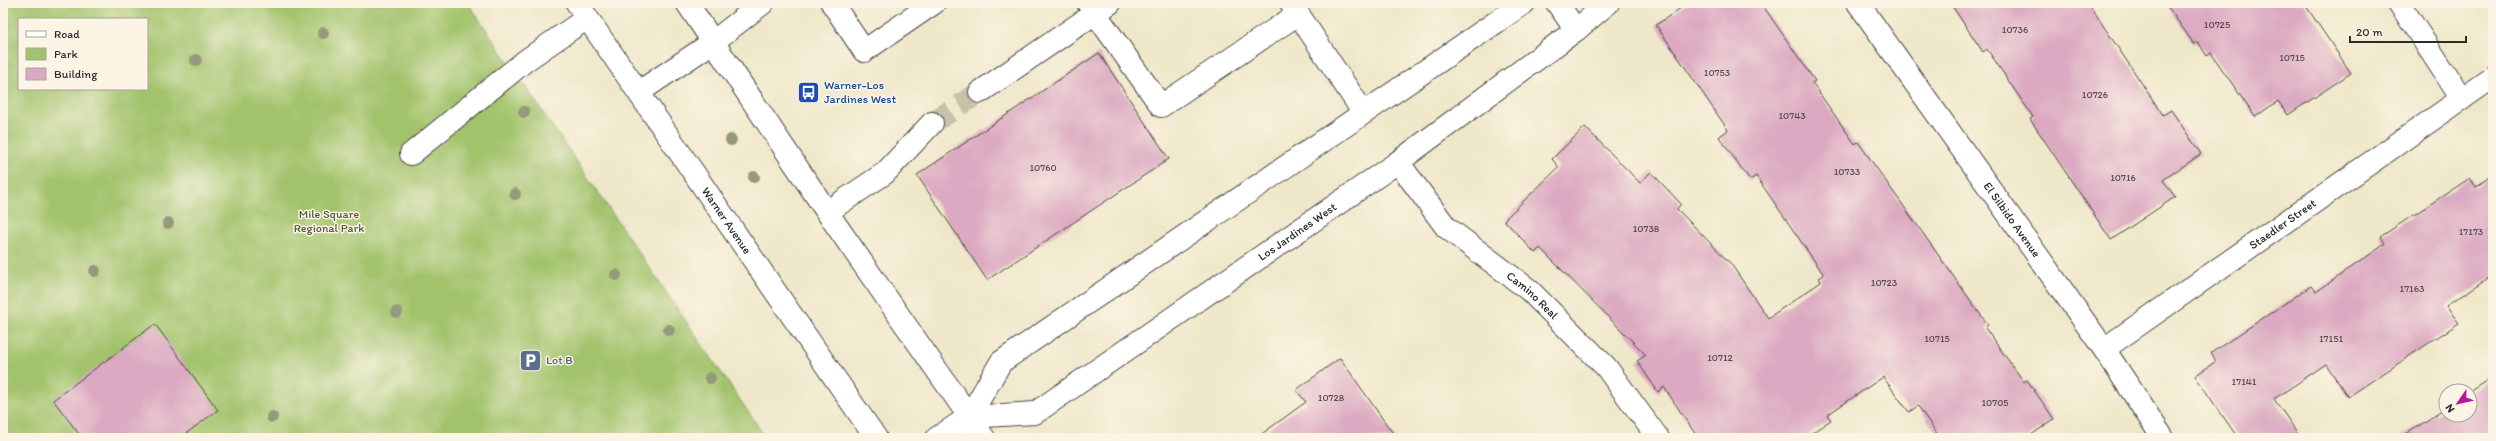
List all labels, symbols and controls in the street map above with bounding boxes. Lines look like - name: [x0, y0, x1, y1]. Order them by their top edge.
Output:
- legend: [18, 18, 148, 90]
- house number: 10725: [2204, 18, 2230, 31]
- scale bar: [2350, 18, 2466, 44]
- house number: 10736: [2002, 23, 2028, 36]
- text: 20 m: [2356, 25, 2383, 39]
- text: Road: [54, 27, 80, 41]
- text: Park: [54, 47, 78, 61]
- house number: 10715: [2279, 51, 2305, 64]
- house number: 10753: [1704, 66, 1731, 79]
- text: Building: [54, 67, 98, 81]
- place label: Warner-Los Jardines West: [824, 78, 897, 106]
- bus stop icon: Warner-Los Jardines West: [796, 79, 822, 105]
- house number: 10726: [2082, 88, 2108, 101]
- house number: 10743: [1778, 109, 1806, 122]
- house number: 10760: [1029, 161, 1057, 174]
- house number: 10733: [1834, 165, 1861, 178]
- house number: 10716: [2110, 171, 2136, 184]
- street label: El Silbido Avenue: [1981, 179, 2044, 260]
- street label: Warner Avenue: [699, 184, 755, 257]
- street label: Staedler Street: [2247, 196, 2319, 252]
- street label: Los Jardines West: [1255, 199, 1340, 264]
- park label: Mile Square Regional Park: [294, 207, 364, 235]
- house number: 10738: [1633, 222, 1660, 235]
- house number: 17173: [2459, 225, 2484, 238]
- street label: Camino Real: [1504, 269, 1561, 322]
- house number: 10723: [1871, 276, 1898, 289]
- house number: 17163: [2400, 282, 2425, 295]
- house number: 10715: [1924, 332, 1950, 345]
- house number: 17151: [2319, 332, 2343, 345]
- parking icon: Lot B: [517, 347, 543, 373]
- house number: 10712: [1707, 351, 1734, 364]
- place label: Lot B: [546, 353, 573, 367]
- house number: 17141: [2232, 375, 2257, 388]
- north arrow: [2438, 383, 2478, 423]
- house number: 10728: [1318, 391, 1345, 404]
- house number: 10705: [1981, 396, 2009, 409]
- text: N: [2443, 402, 2458, 415]

